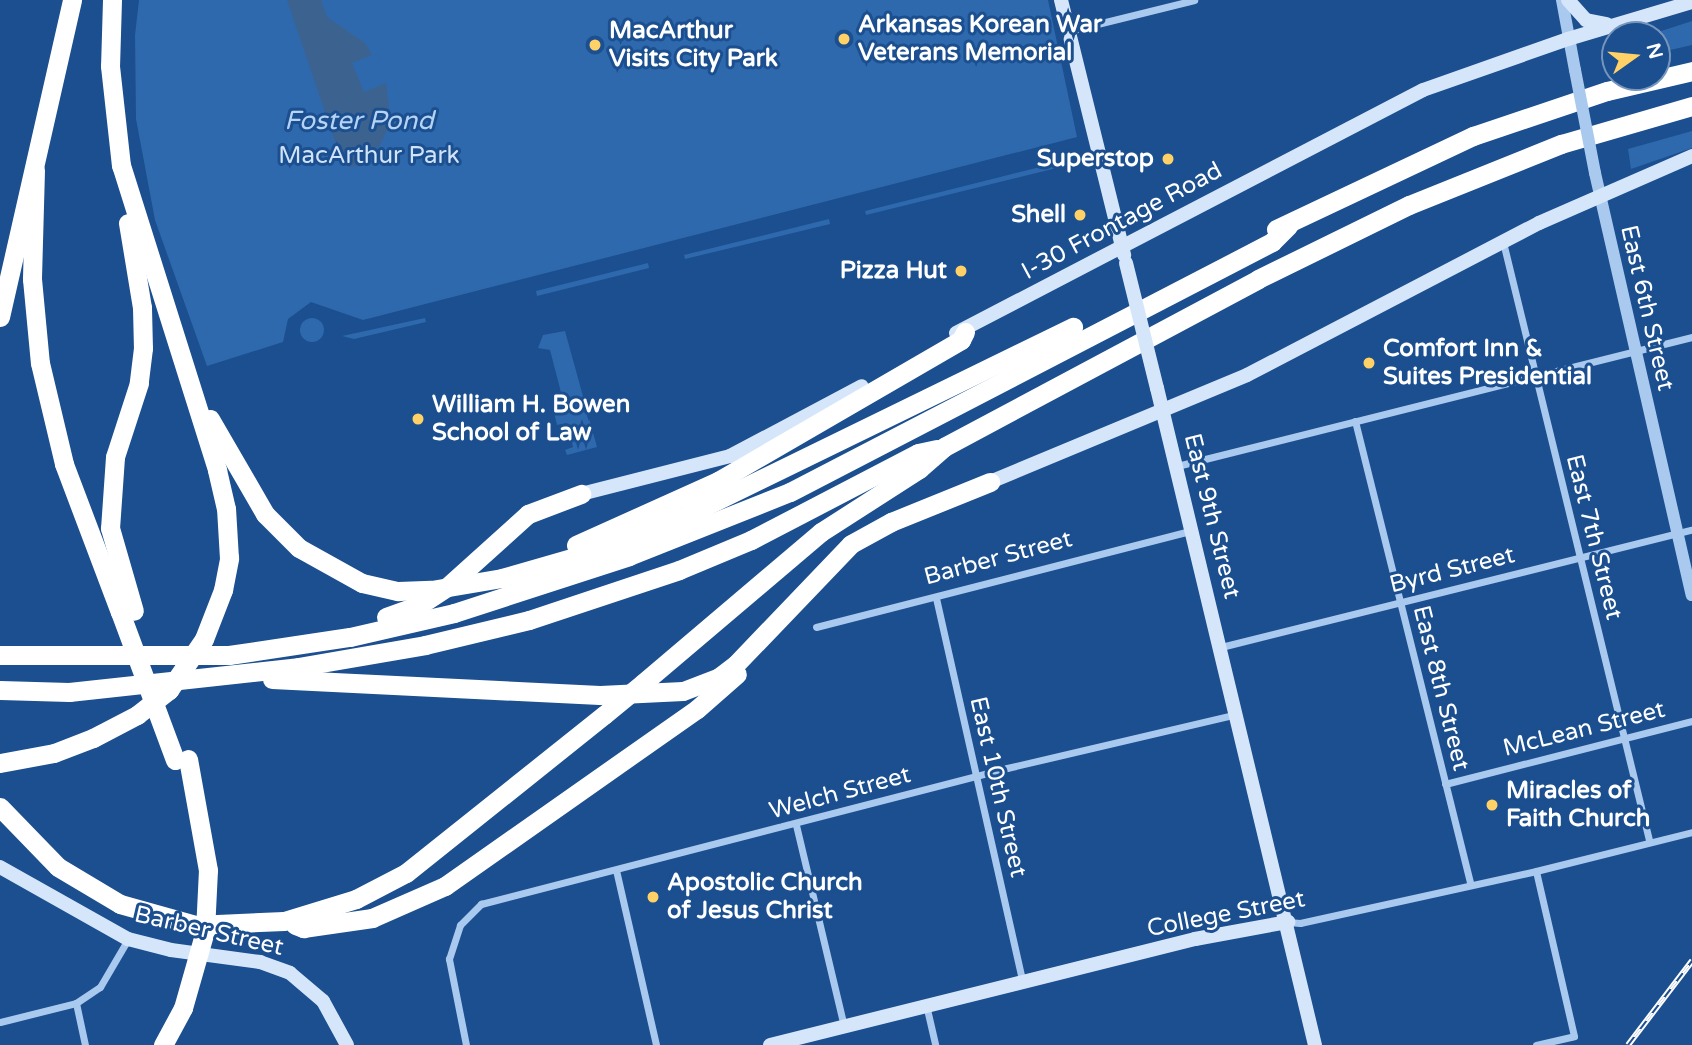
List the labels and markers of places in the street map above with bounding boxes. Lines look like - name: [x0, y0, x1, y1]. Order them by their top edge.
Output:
- place label: Arkansas Korean War Veterans Memorial: [858, 11, 1102, 67]
- place label: MacArthur Visits City Park: [609, 17, 778, 73]
- marker: Arkansas Korean War Veterans Memorial: [836, 31, 852, 47]
- marker: MacArthur Visits City Park: [587, 37, 603, 53]
- place label: Superstop: [1037, 145, 1154, 173]
- marker: Superstop: [1160, 151, 1176, 167]
- place label: Shell: [1011, 201, 1066, 229]
- marker: Shell: [1072, 207, 1088, 223]
- place label: Pizza Hut: [840, 257, 947, 285]
- marker: Pizza Hut: [953, 263, 969, 279]
- place label: Comfort Inn & Suites Presidential: [1383, 335, 1592, 391]
- marker: Comfort Inn & Suites Presidential: [1361, 355, 1377, 371]
- place label: William H. Bowen School of Law: [432, 391, 630, 447]
- marker: William H. Bowen School of Law: [410, 411, 426, 427]
- place label: Miracles of Faith Church: [1506, 777, 1650, 833]
- marker: Miracles of Faith Church: [1484, 797, 1500, 813]
- place label: Apostolic Church of Jesus Christ: [667, 869, 863, 925]
- marker: Apostolic Church of Jesus Christ: [645, 889, 661, 905]

